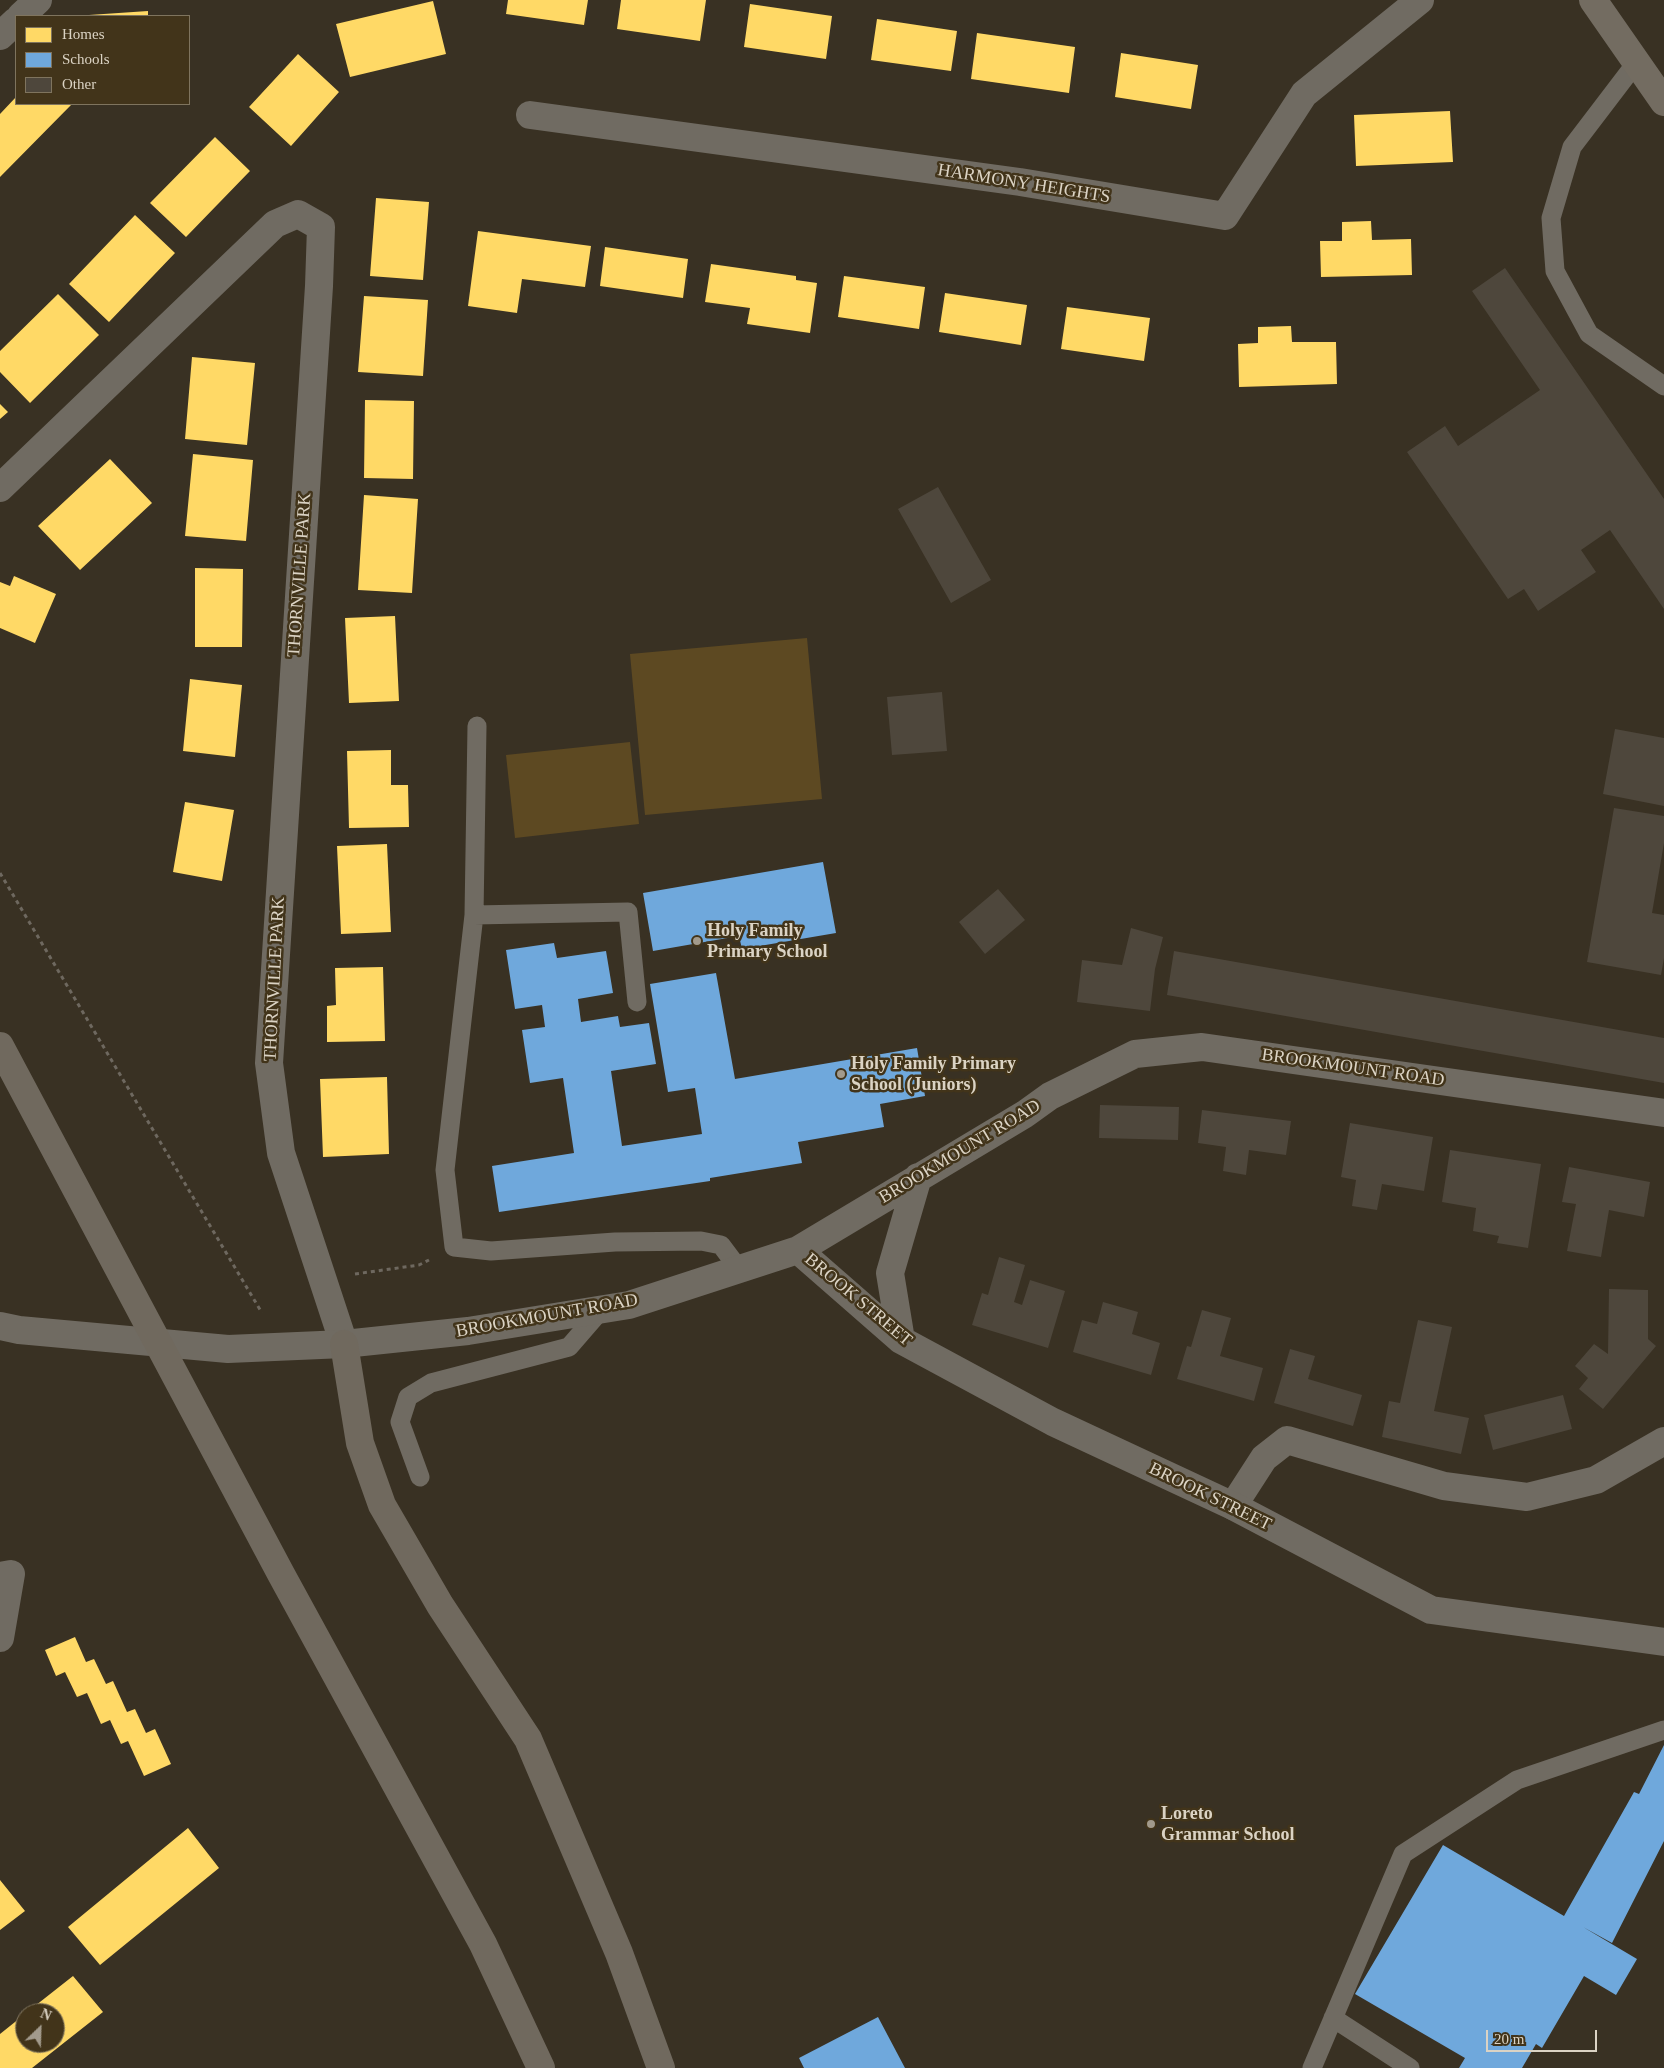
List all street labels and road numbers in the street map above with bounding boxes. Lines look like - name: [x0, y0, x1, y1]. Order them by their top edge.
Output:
- street label: HARMONY HEIGHTS: [936, 160, 1112, 208]
- street label: THORNVILLE PARK: [283, 492, 317, 658]
- street label: THORNVILLE PARK: [260, 896, 290, 1062]
- street label: BROOKMOUNT ROAD: [1260, 1044, 1446, 1092]
- street label: BROOKMOUNT ROAD: [875, 1095, 1045, 1209]
- street label: BROOK STREET: [800, 1249, 916, 1351]
- street label: BROOKMOUNT ROAD: [454, 1289, 640, 1343]
- street label: BROOK STREET: [1145, 1458, 1275, 1536]

